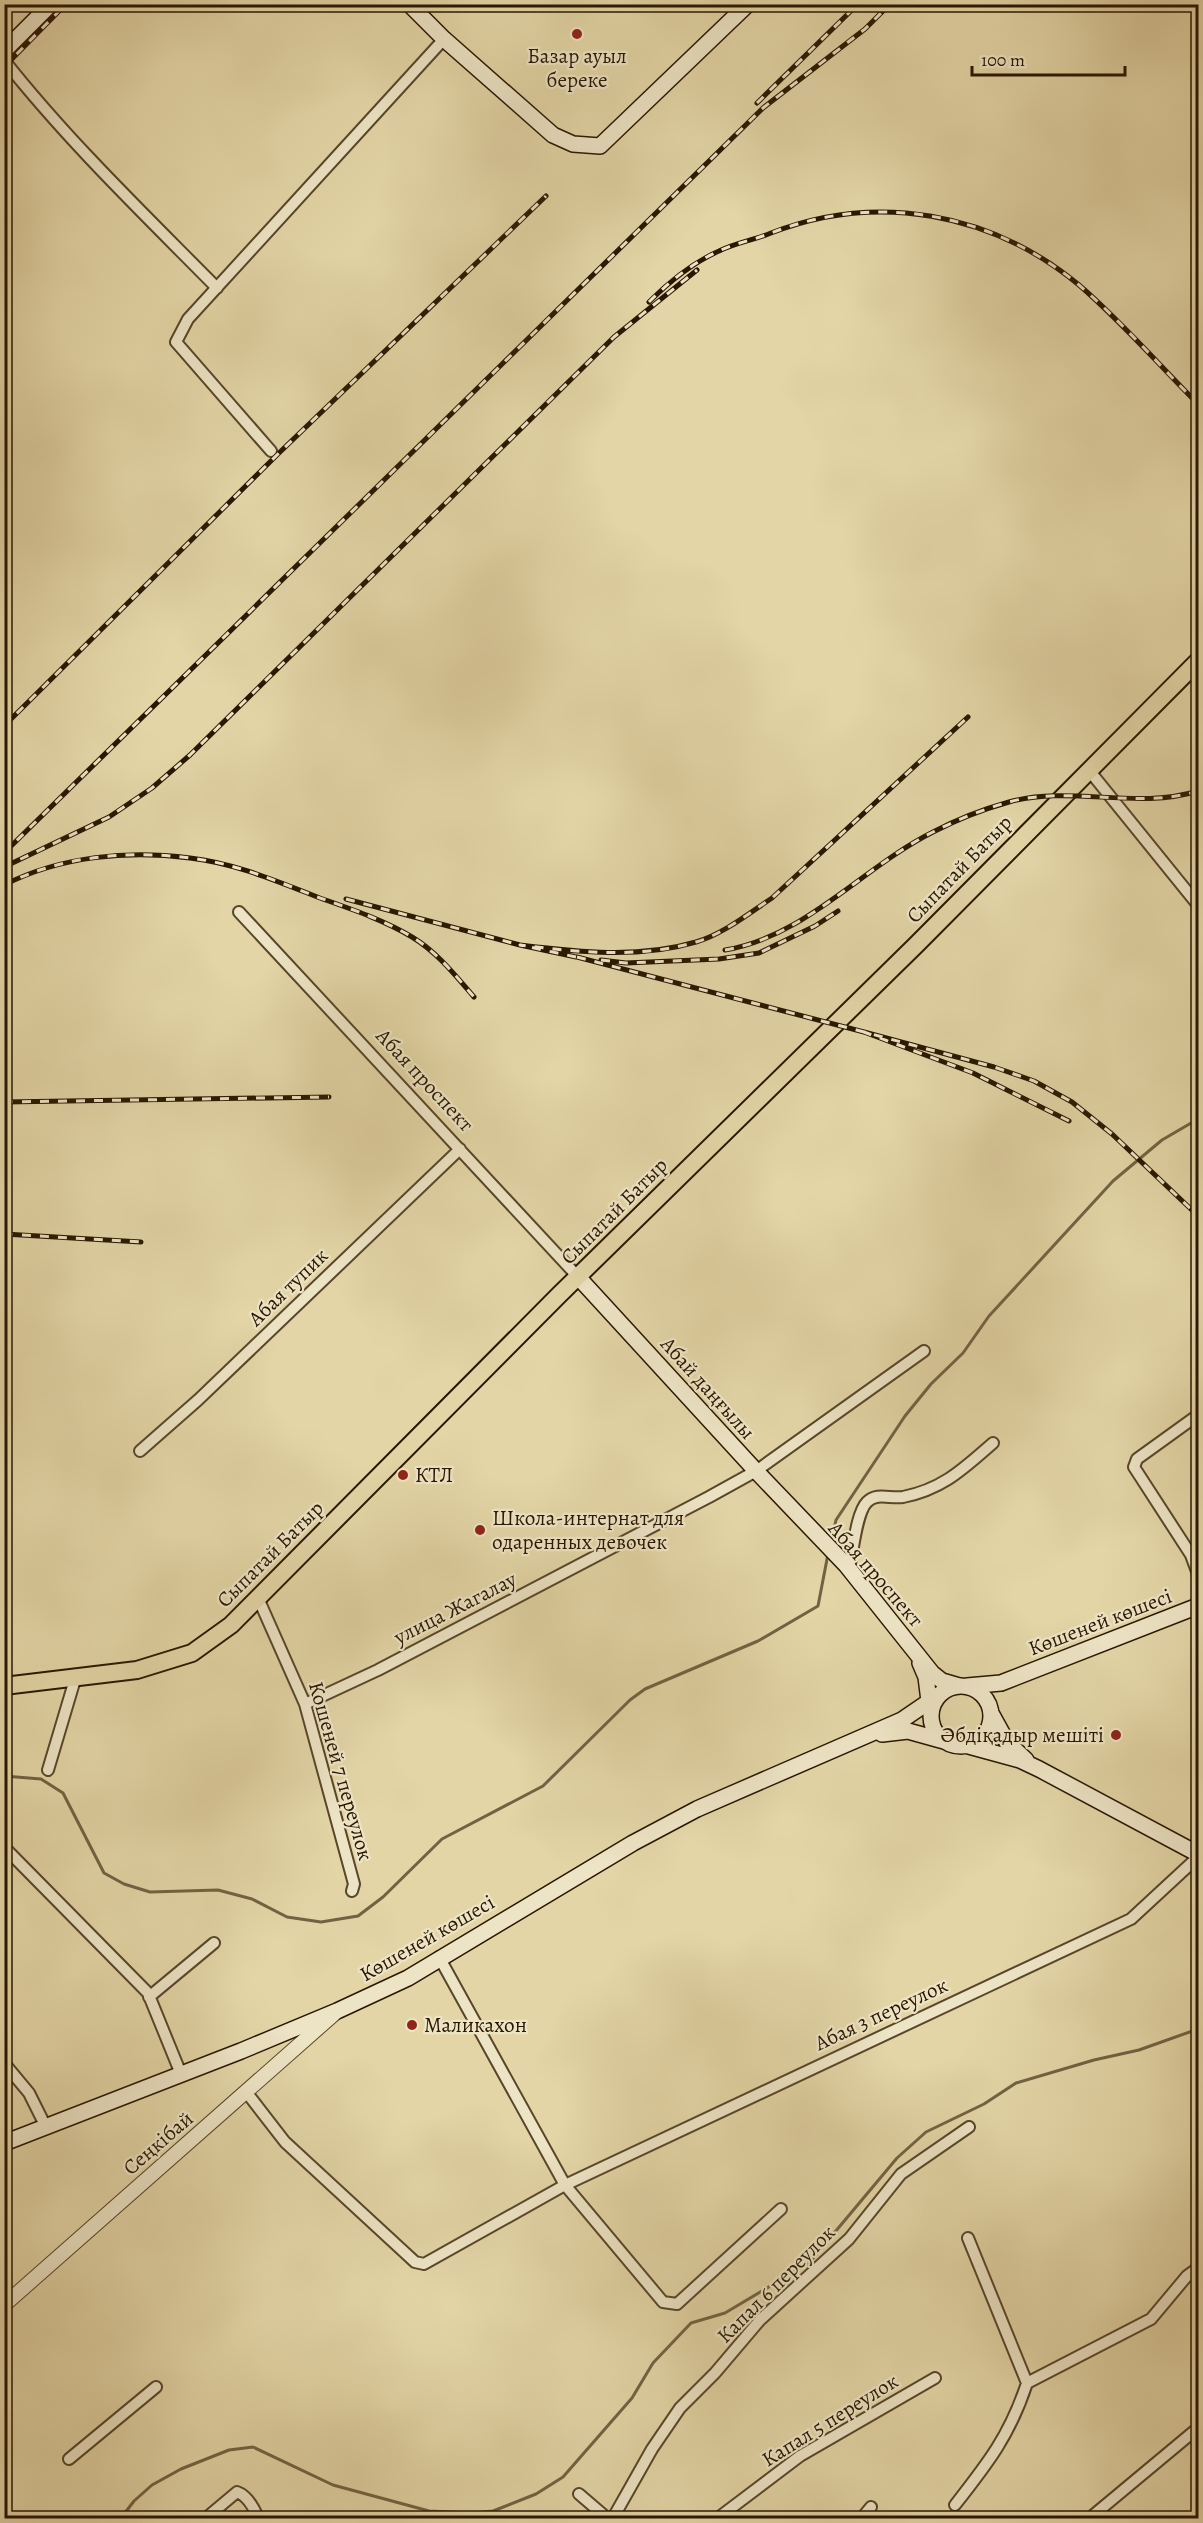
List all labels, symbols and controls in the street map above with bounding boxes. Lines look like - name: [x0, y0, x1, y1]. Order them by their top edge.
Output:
- marker: Базар ауыл береке: [570, 27, 584, 41]
- scale bar: [972, 39, 1125, 77]
- place label: Базар ауыл береке: [527, 42, 627, 94]
- text: 100 m: [981, 48, 1025, 72]
- street label: Сыпатай Батыр: [900, 809, 1018, 929]
- street label: Абая проспект: [369, 1022, 480, 1138]
- street label: Сыпатай Батыр: [554, 1151, 674, 1271]
- street label: Абая тупик: [241, 1242, 334, 1333]
- street label: Абай даңғылы: [654, 1330, 762, 1445]
- place label: КТЛ: [415, 1461, 453, 1489]
- marker: КТЛ: [396, 1468, 410, 1482]
- street label: Сыпатай Батыр: [210, 1494, 330, 1614]
- place label: Школа-интернат для одаренных девочек: [492, 1504, 684, 1556]
- street label: Абая проспект: [822, 1514, 930, 1633]
- marker: Школа-интернат для одаренных девочек: [473, 1523, 487, 1537]
- street label: улица Жагалау: [388, 1565, 522, 1651]
- street label: Көшеней көшесі: [1024, 1582, 1176, 1662]
- street label: Кошеней 7 переулок: [302, 1678, 380, 1864]
- place label: Әбдіқадыр мешіті: [941, 1721, 1104, 1749]
- marker: Әбдіқадыр мешіті: [1109, 1728, 1123, 1742]
- street label: Көшеней көшесі: [354, 1888, 500, 1988]
- street label: Абая 3 переулок: [809, 1971, 952, 2057]
- place label: Маликахон: [424, 2011, 527, 2039]
- marker: Маликахон: [405, 2018, 419, 2032]
- street label: Сеңкібай: [117, 2105, 199, 2181]
- street label: Капал 6 переулок: [711, 2219, 841, 2349]
- street label: Капал 5 переулок: [756, 2367, 904, 2473]

